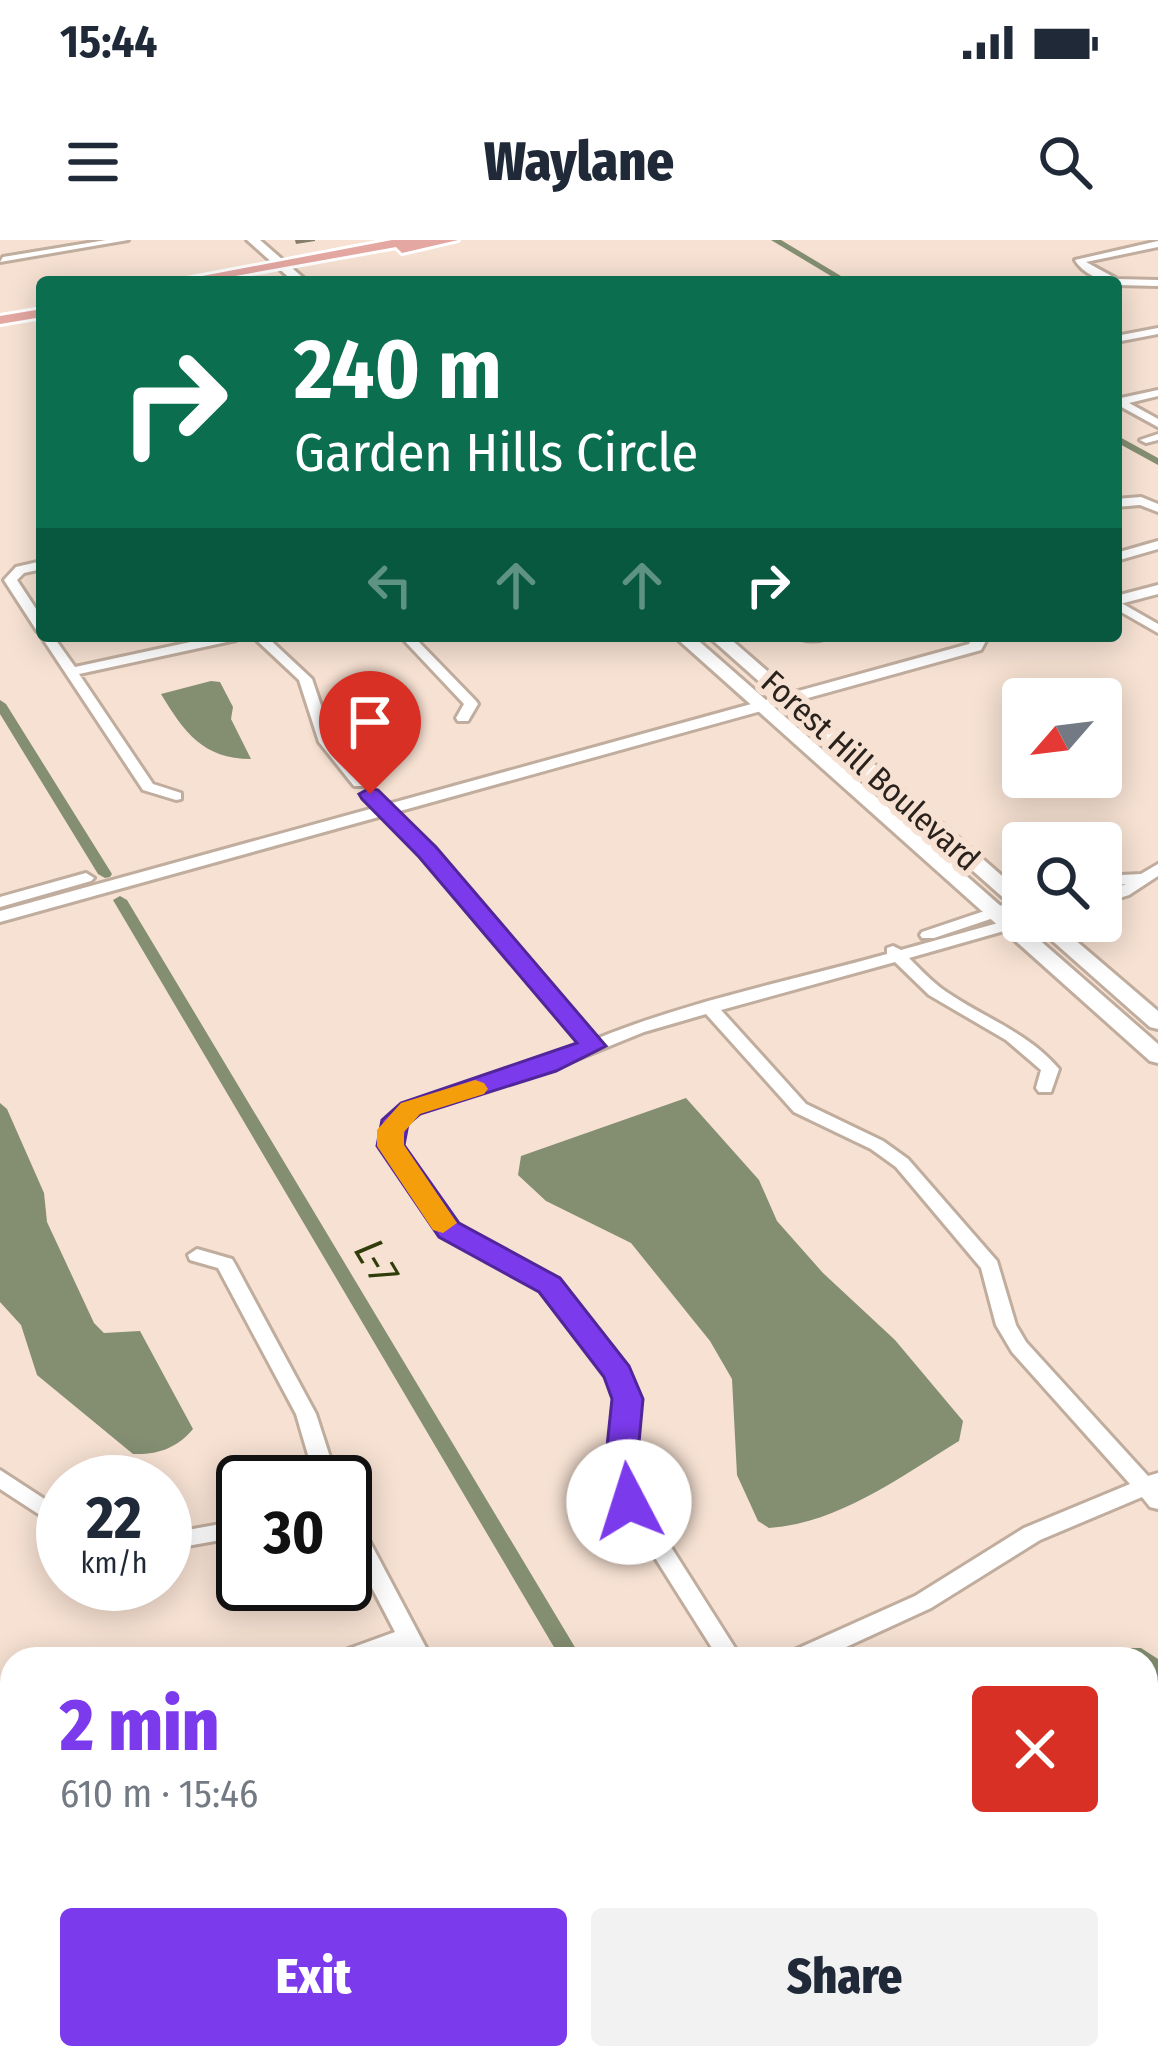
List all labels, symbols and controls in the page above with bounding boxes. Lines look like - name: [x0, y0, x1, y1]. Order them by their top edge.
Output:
- text: 15:44: [60, 15, 157, 69]
- icon: menu: [60, 129, 126, 195]
- icon: search: [1032, 129, 1098, 195]
- text: Waylane: [484, 130, 674, 194]
- text: 240 m: [294, 319, 502, 420]
- icon: right: [96, 324, 252, 480]
- text: Garden Hills Circle: [294, 421, 698, 485]
- icon: left: [357, 552, 423, 618]
- icon: ahead: [483, 552, 549, 618]
- icon: ahead: [609, 552, 675, 618]
- icon: right: [735, 552, 801, 618]
- street label: Forest Hill Boulevard: [753, 662, 988, 879]
- pin: [319, 671, 421, 794]
- north arrow: [1002, 678, 1122, 798]
- map controls: [1002, 678, 1122, 942]
- icon: arrive: [337, 689, 403, 755]
- button: search: [1002, 822, 1122, 942]
- water label: L-7: [343, 1230, 410, 1295]
- position arrow: [566, 1439, 692, 1565]
- speed limit sign: 30: [216, 1455, 372, 1611]
- text: 22: [86, 1482, 142, 1554]
- text: km/h: [81, 1545, 147, 1581]
- text: 2 min: [60, 1683, 219, 1769]
- button: close: [972, 1686, 1098, 1812]
- text: 610 m · 15:46: [60, 1771, 258, 1817]
- button: Exit: [60, 1908, 567, 2046]
- button: Share: [591, 1908, 1098, 2046]

